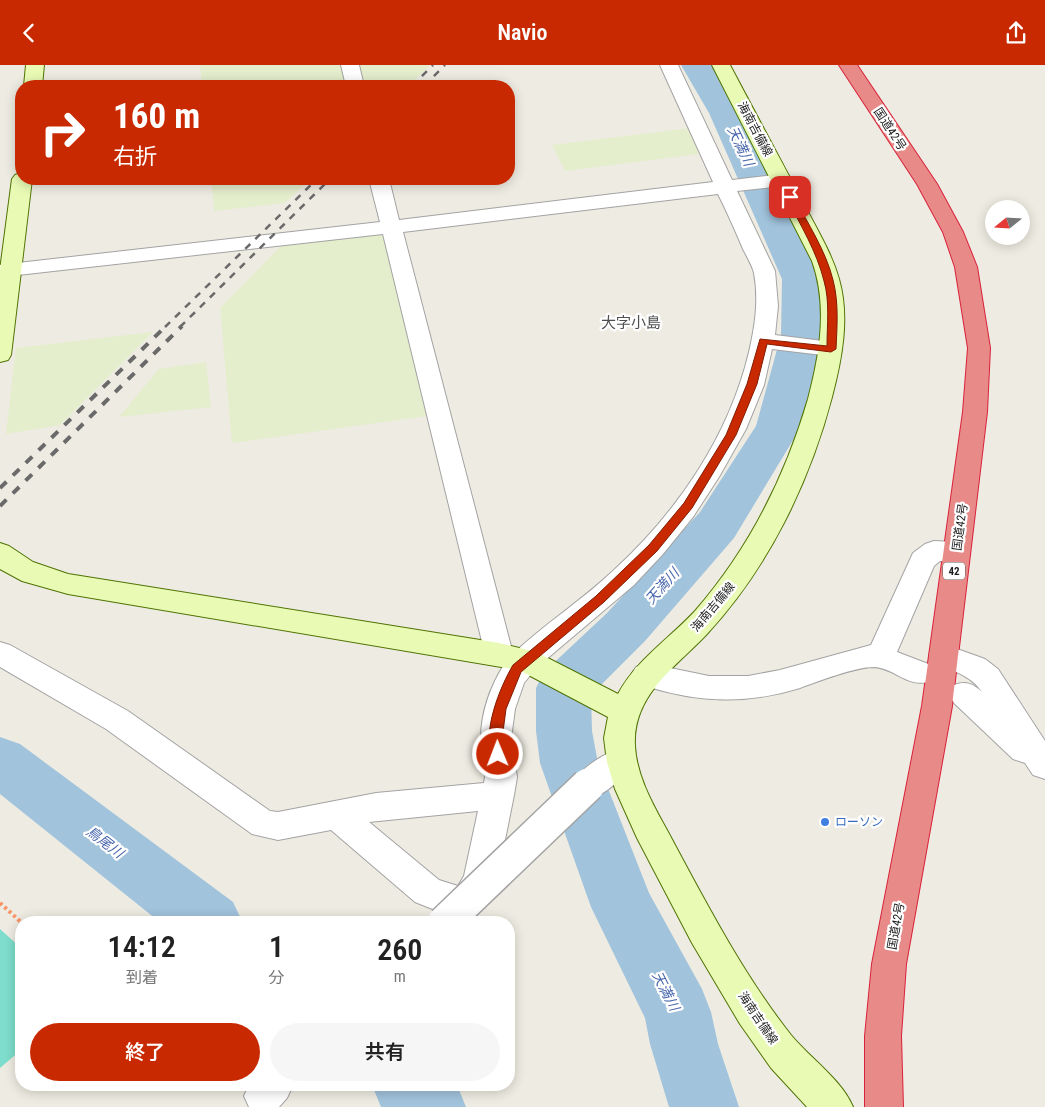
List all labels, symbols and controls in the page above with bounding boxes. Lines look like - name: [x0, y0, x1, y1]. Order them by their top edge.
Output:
- icon: back: [15, 19, 43, 47]
- icon: share: [1002, 19, 1030, 47]
- text: Navio: [498, 20, 547, 45]
- text: 160 m: [113, 96, 200, 137]
- street label: 海南吉備線: [735, 99, 775, 159]
- icon: right: [30, 100, 95, 165]
- street label: 国道42号: [871, 105, 909, 153]
- water label: 天満川: [725, 124, 758, 170]
- text: 右折: [113, 144, 157, 169]
- pin: [769, 176, 811, 218]
- icon: arrive: [776, 183, 804, 211]
- north arrow: [985, 200, 1030, 245]
- map controls: [985, 200, 1030, 245]
- district label: 大字小島: [601, 314, 661, 332]
- street label: 国道42号: [950, 502, 970, 552]
- road number: 42: [943, 563, 965, 579]
- water label: 天満川: [642, 564, 683, 607]
- street label: 海南吉備線: [688, 580, 738, 634]
- position arrow: [471, 727, 523, 779]
- place label: ローソン: [835, 815, 883, 829]
- marker: ローソン: [819, 816, 831, 828]
- water label: 鳥尾川: [83, 823, 128, 862]
- street label: 国道42号: [885, 901, 907, 951]
- text: 14:12: [108, 929, 176, 964]
- text: 1: [269, 929, 284, 964]
- text: 260: [377, 932, 422, 967]
- text: m: [394, 967, 406, 986]
- text: 到着: [126, 968, 158, 987]
- text: 分: [269, 968, 285, 987]
- water label: 天満川: [649, 969, 684, 1015]
- street label: 海南吉備線: [735, 989, 781, 1047]
- button: 終了: [30, 1023, 260, 1081]
- button: 共有: [270, 1023, 500, 1081]

